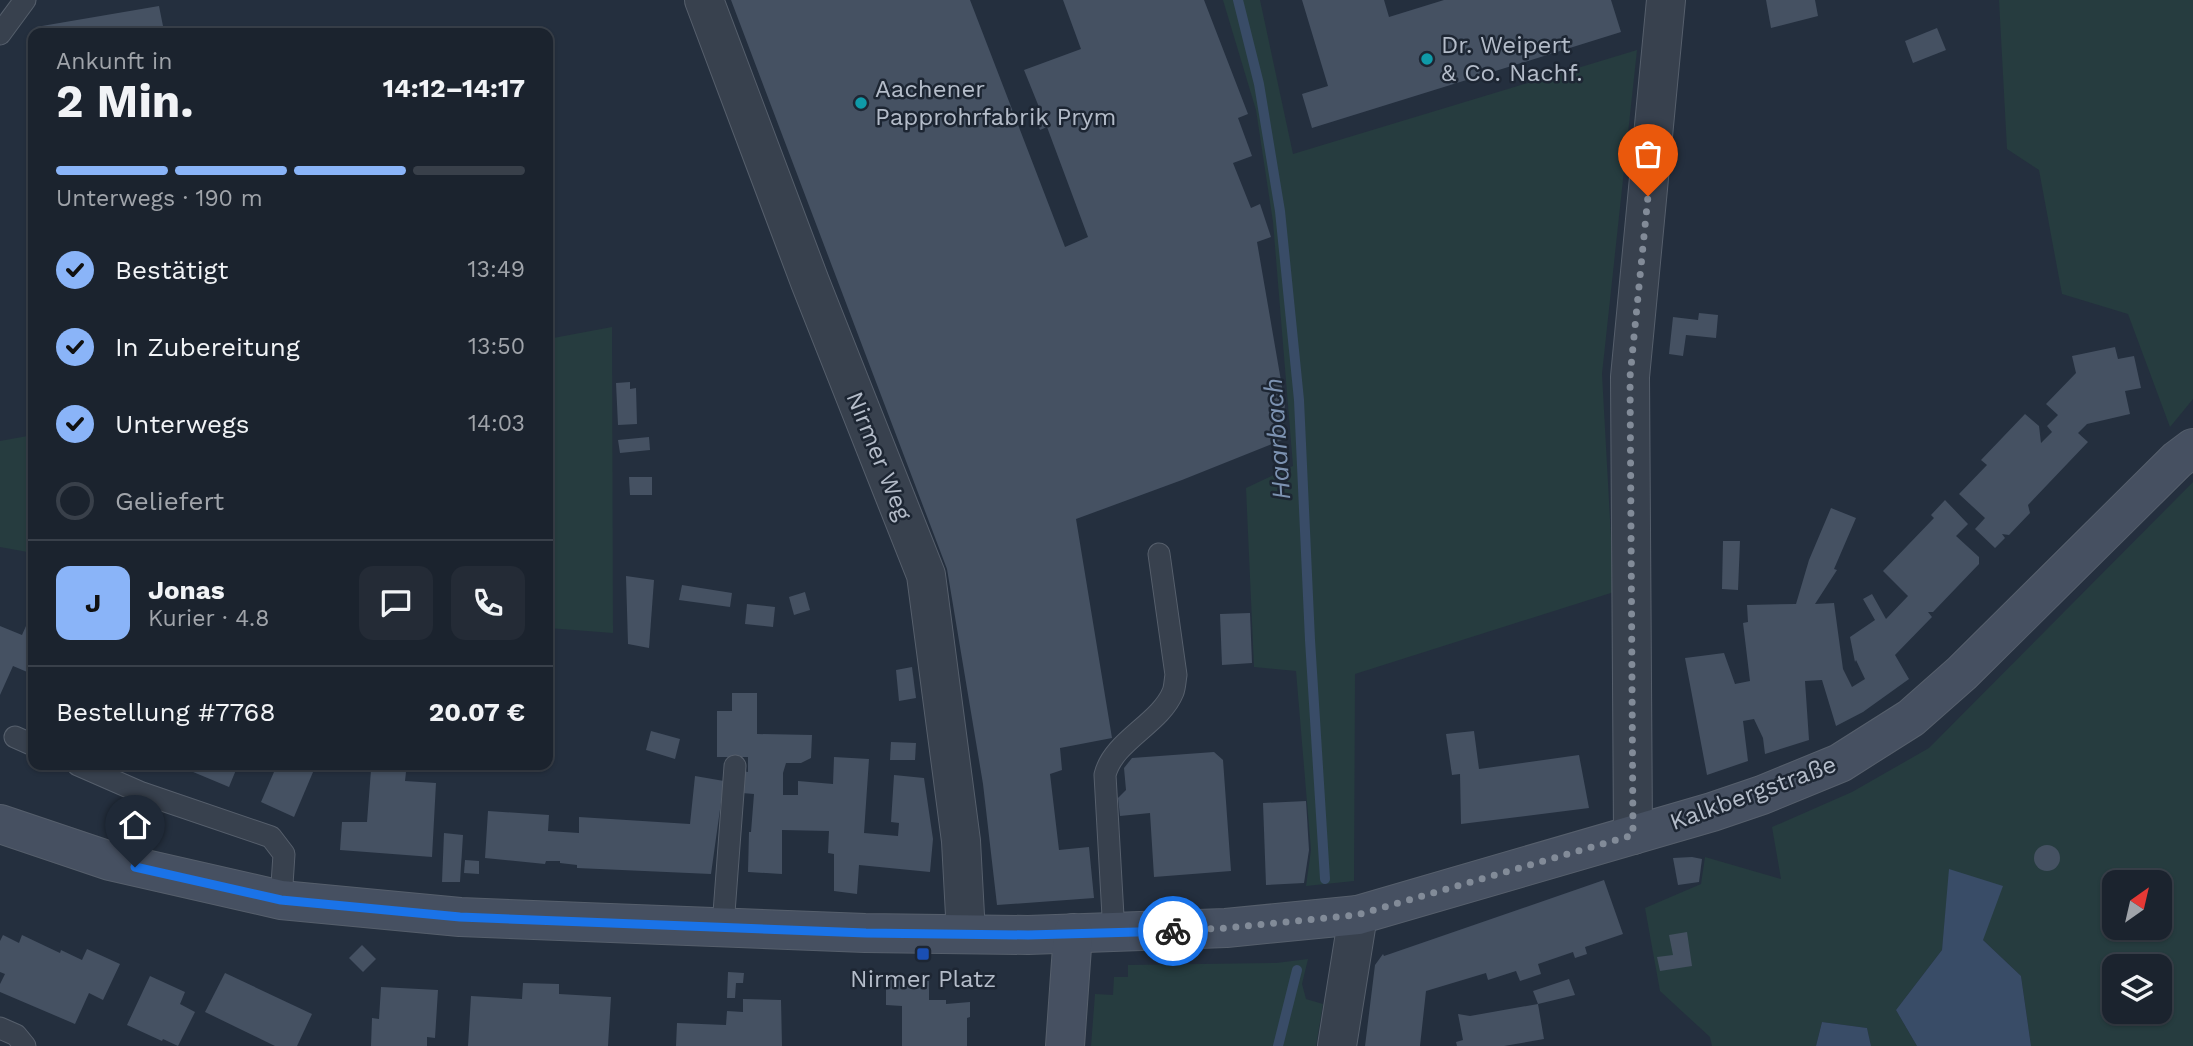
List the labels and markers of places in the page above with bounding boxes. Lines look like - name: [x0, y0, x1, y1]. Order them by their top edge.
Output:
- place label: Dr. Weipert & Co. Nachf.: [1441, 31, 1583, 87]
- marker: Dr. Weipert & Co. Nachf.: [1419, 51, 1435, 67]
- place label: Aachener Papprohrfabrik Prym: [875, 75, 1116, 131]
- marker: Aachener Papprohrfabrik Prym: [853, 95, 869, 111]
- pin: [1618, 124, 1678, 196]
- pin: [105, 795, 165, 867]
- marker: Nirmer Platz: [915, 946, 931, 962]
- place label: Nirmer Platz: [850, 965, 996, 993]

